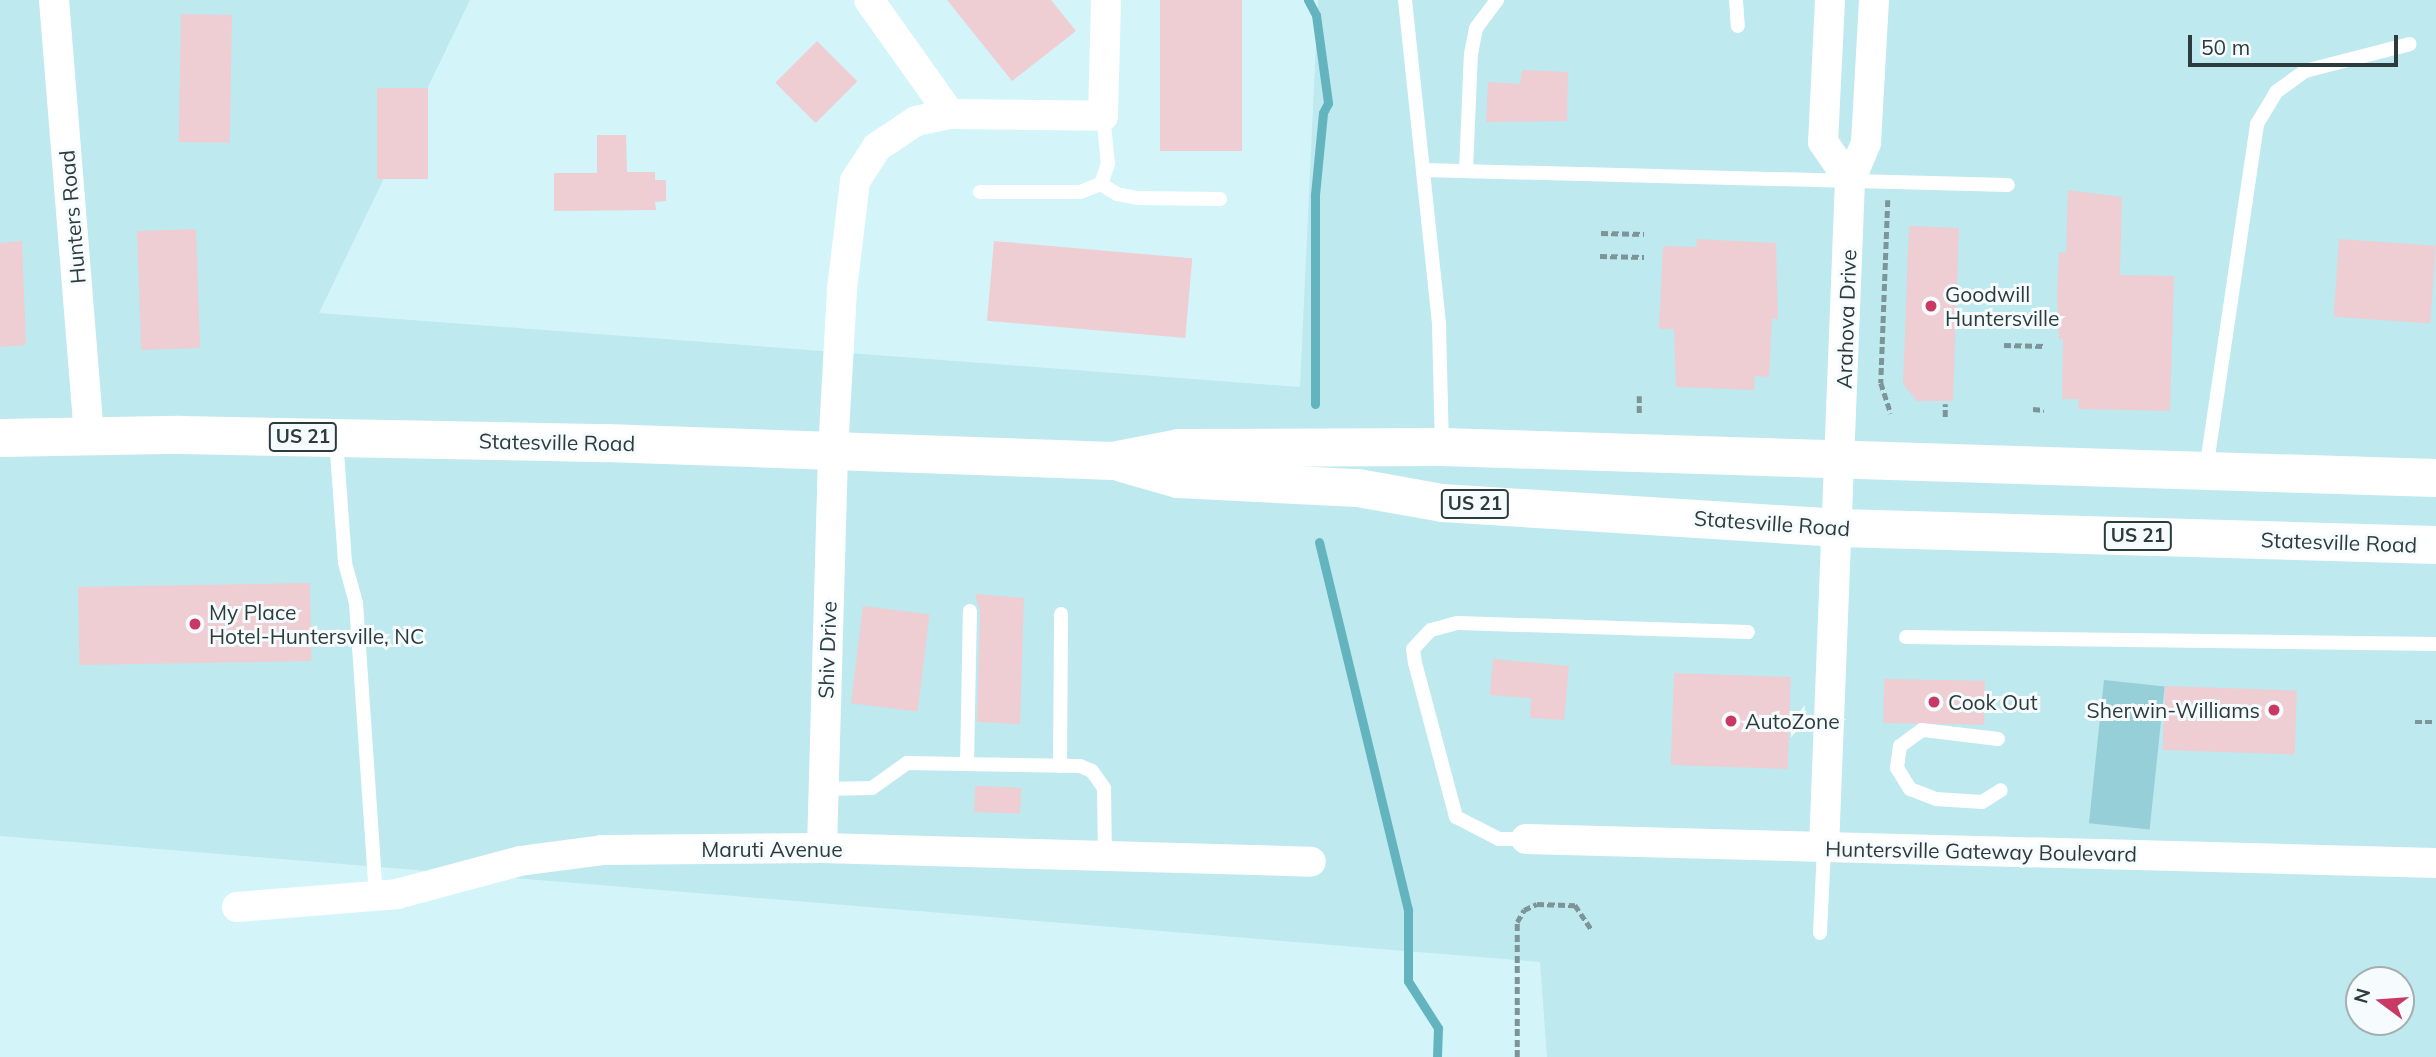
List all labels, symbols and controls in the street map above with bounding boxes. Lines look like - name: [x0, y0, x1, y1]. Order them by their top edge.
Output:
- scale bar: [2191, 21, 2401, 65]
- text: 50 m: [2201, 34, 2250, 60]
- street label: Hunters Road: [54, 149, 90, 285]
- street label: Arahova Drive: [1831, 249, 1861, 389]
- place label: Goodwill Huntersville: [1945, 281, 2059, 331]
- marker: Goodwill Huntersville: [1923, 298, 1939, 314]
- road number: US 21: [268, 422, 338, 452]
- street label: Statesville Road: [479, 428, 635, 456]
- road number: US 21: [1440, 489, 1510, 520]
- street label: Statesville Road: [1693, 505, 1851, 541]
- road number: US 21: [2103, 520, 2173, 552]
- street label: Statesville Road: [2260, 527, 2418, 557]
- place label: My Place Hotel-Huntersville, NC: [209, 599, 424, 649]
- street label: Shiv Drive: [813, 601, 841, 699]
- marker: My Place Hotel-Huntersville, NC: [187, 616, 203, 632]
- place label: Cook Out: [1948, 689, 2038, 715]
- marker: Cook Out: [1926, 694, 1942, 710]
- place label: Sherwin-Williams: [2087, 697, 2260, 723]
- marker: Sherwin-Williams: [2266, 702, 2282, 718]
- place label: AutoZone: [1745, 708, 1840, 734]
- marker: AutoZone: [1723, 713, 1739, 729]
- street label: Maruti Avenue: [701, 836, 843, 862]
- street label: Huntersville Gateway Boulevard: [1825, 836, 2137, 866]
- north arrow: [2345, 966, 2415, 1036]
- text: N: [2348, 986, 2375, 1006]

